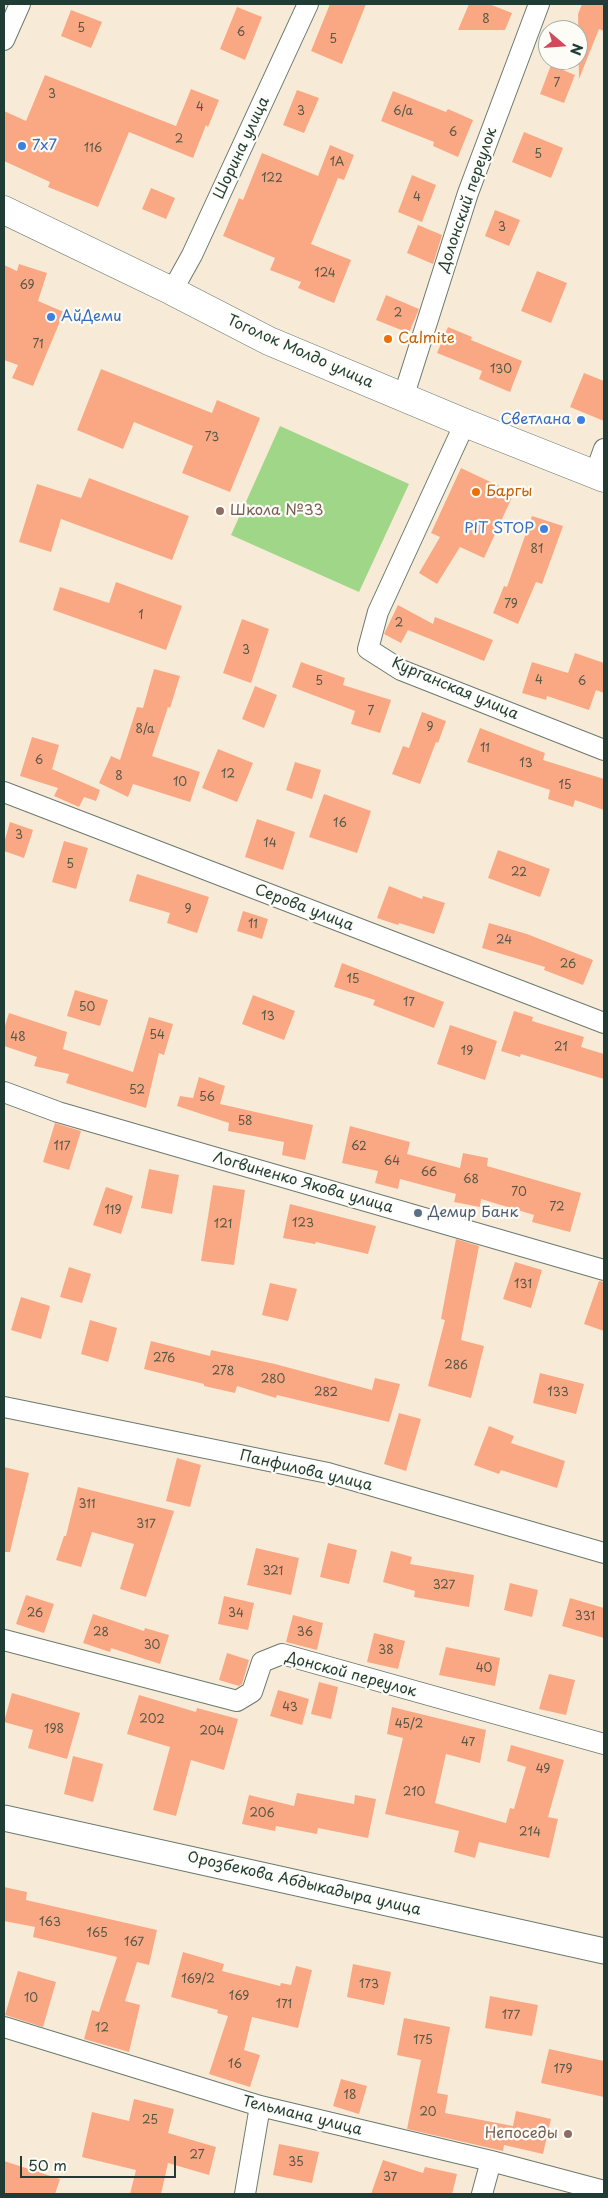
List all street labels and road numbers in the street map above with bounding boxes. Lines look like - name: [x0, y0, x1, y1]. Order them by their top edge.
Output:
- street label: Шорина улица: [210, 94, 274, 202]
- street label: Долонский переулок: [435, 125, 501, 275]
- street label: Тоголок Молдо улица: [224, 312, 376, 392]
- street label: Курганская улица: [389, 654, 521, 724]
- street label: Серова улица: [252, 881, 356, 935]
- street label: Логвиненко Якова улица: [211, 1149, 395, 1217]
- street label: Панфилова улица: [238, 1447, 374, 1495]
- street label: Донской переулок: [283, 1649, 419, 1701]
- street label: Орозбекова Абдыкадыра улица: [185, 1848, 423, 1920]
- street label: Тельмана улица: [240, 2092, 364, 2140]

